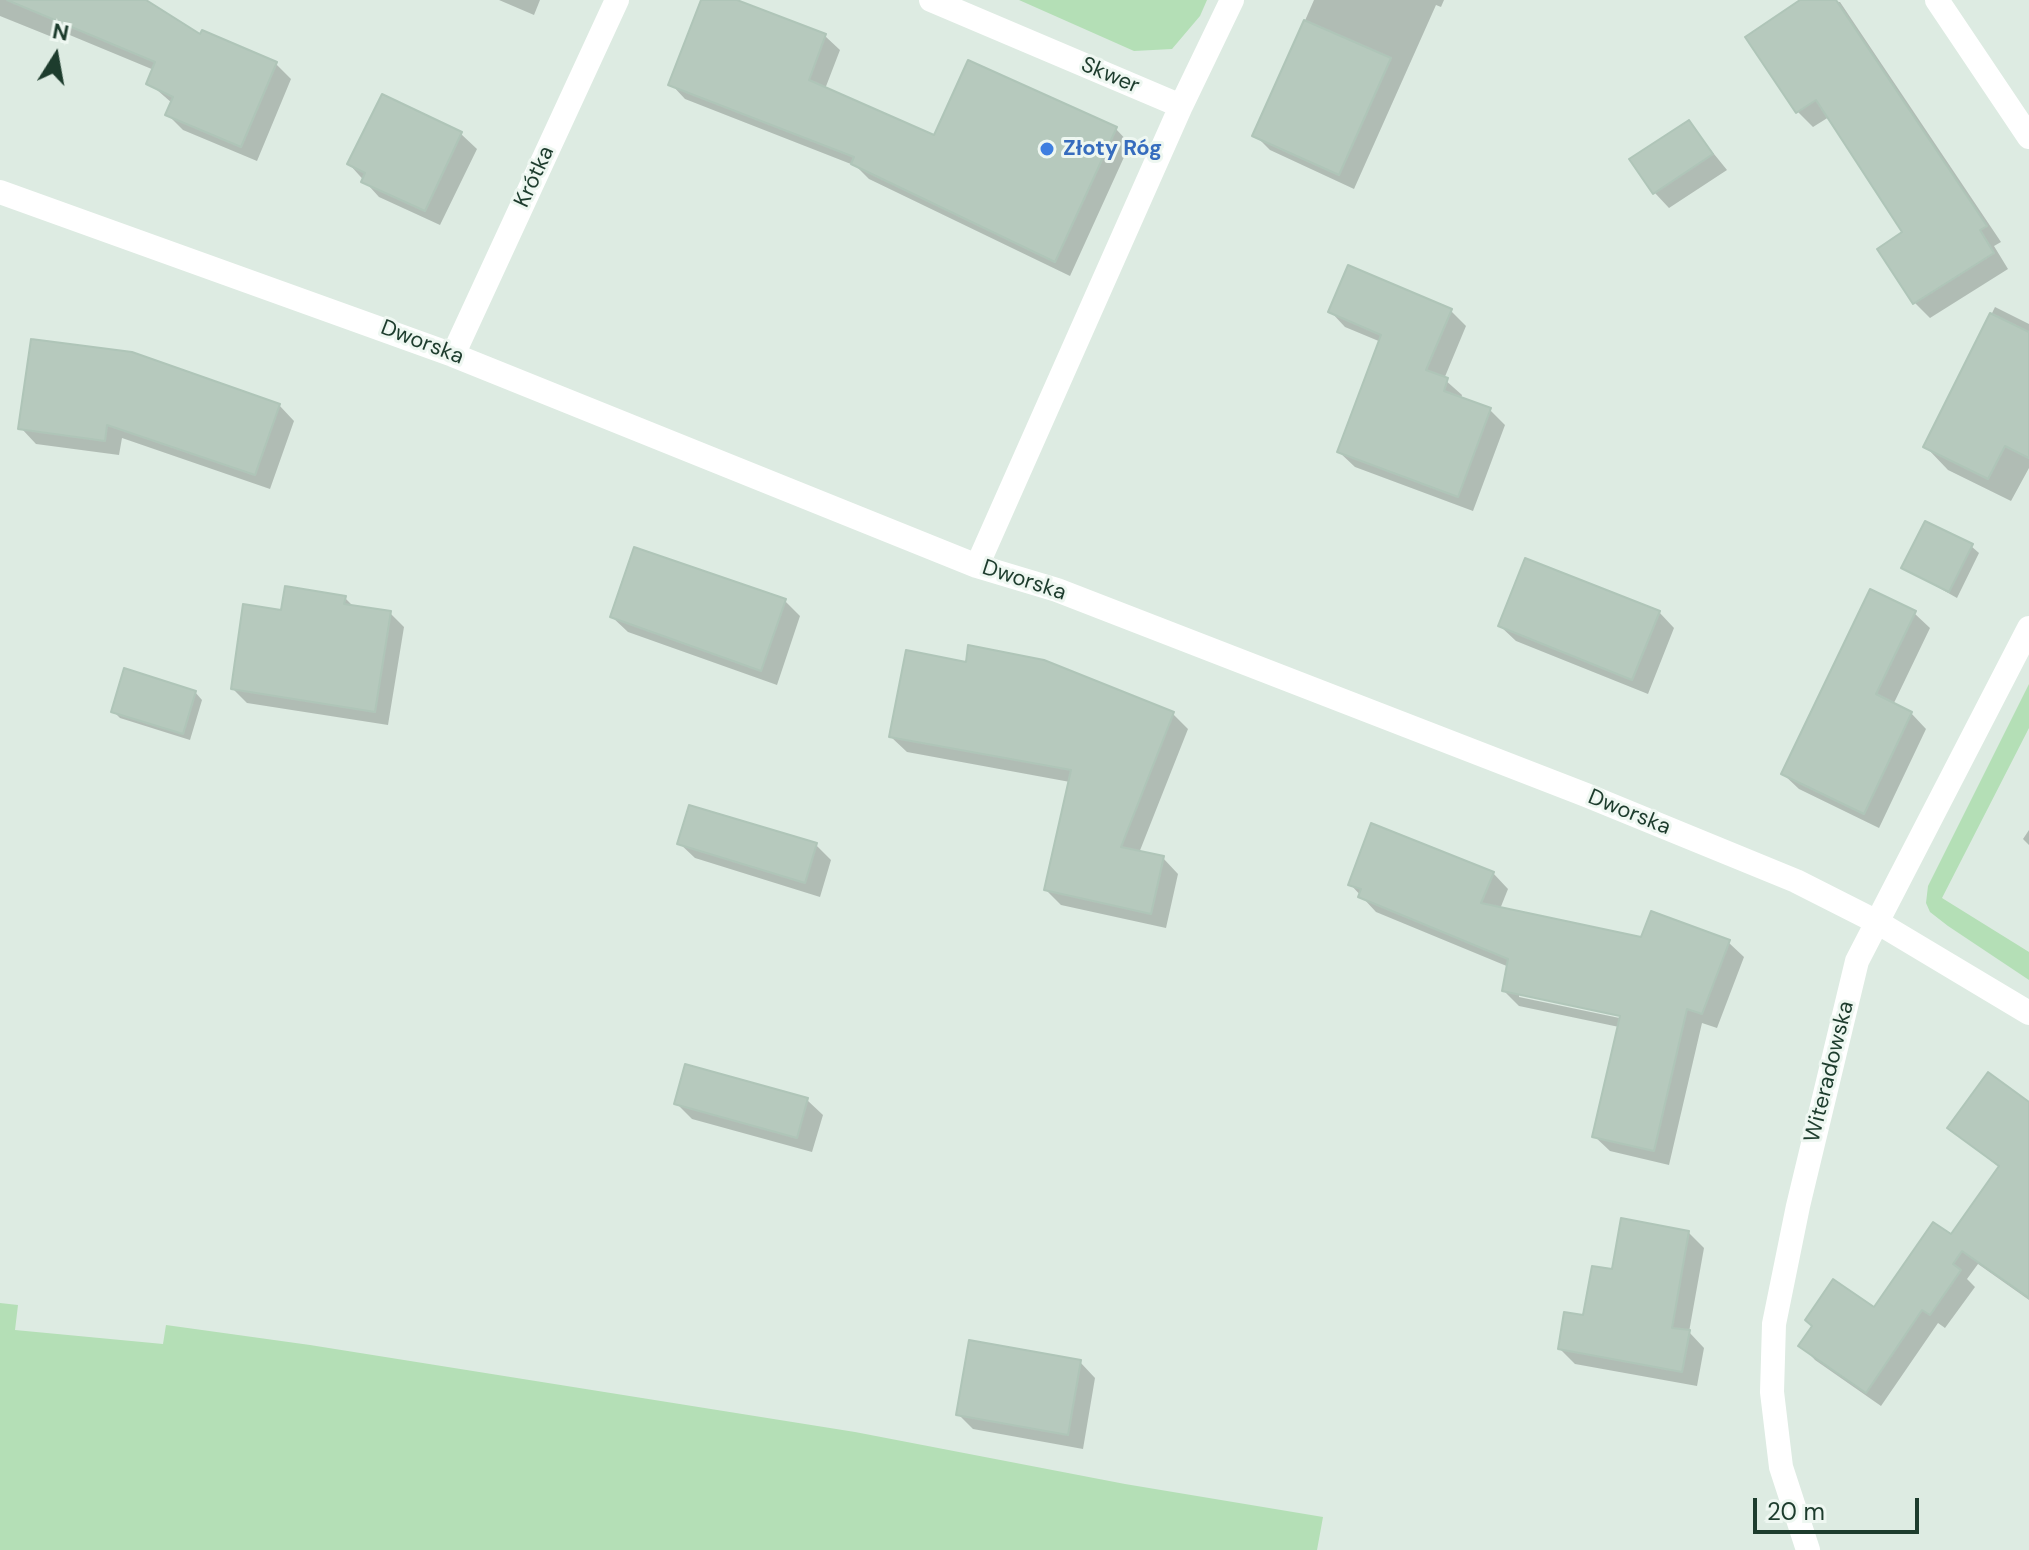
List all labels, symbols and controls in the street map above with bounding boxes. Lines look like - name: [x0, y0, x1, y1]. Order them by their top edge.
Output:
- north arrow: [16, 16, 96, 96]
- text: N: [50, 16, 71, 48]
- street label: Skwer: [1077, 52, 1143, 100]
- place label: Złoty Róg: [1063, 136, 1162, 162]
- marker: Złoty Róg: [1038, 140, 1056, 158]
- street label: Krótka: [509, 142, 561, 212]
- street label: Dworska: [377, 315, 467, 371]
- street label: Dworska: [979, 555, 1069, 607]
- street label: Dworska: [1584, 785, 1674, 841]
- street label: Witeradowska: [1800, 999, 1860, 1145]
- scale bar: [1757, 1482, 1923, 1532]
- text: 20 m: [1767, 1496, 1825, 1527]

